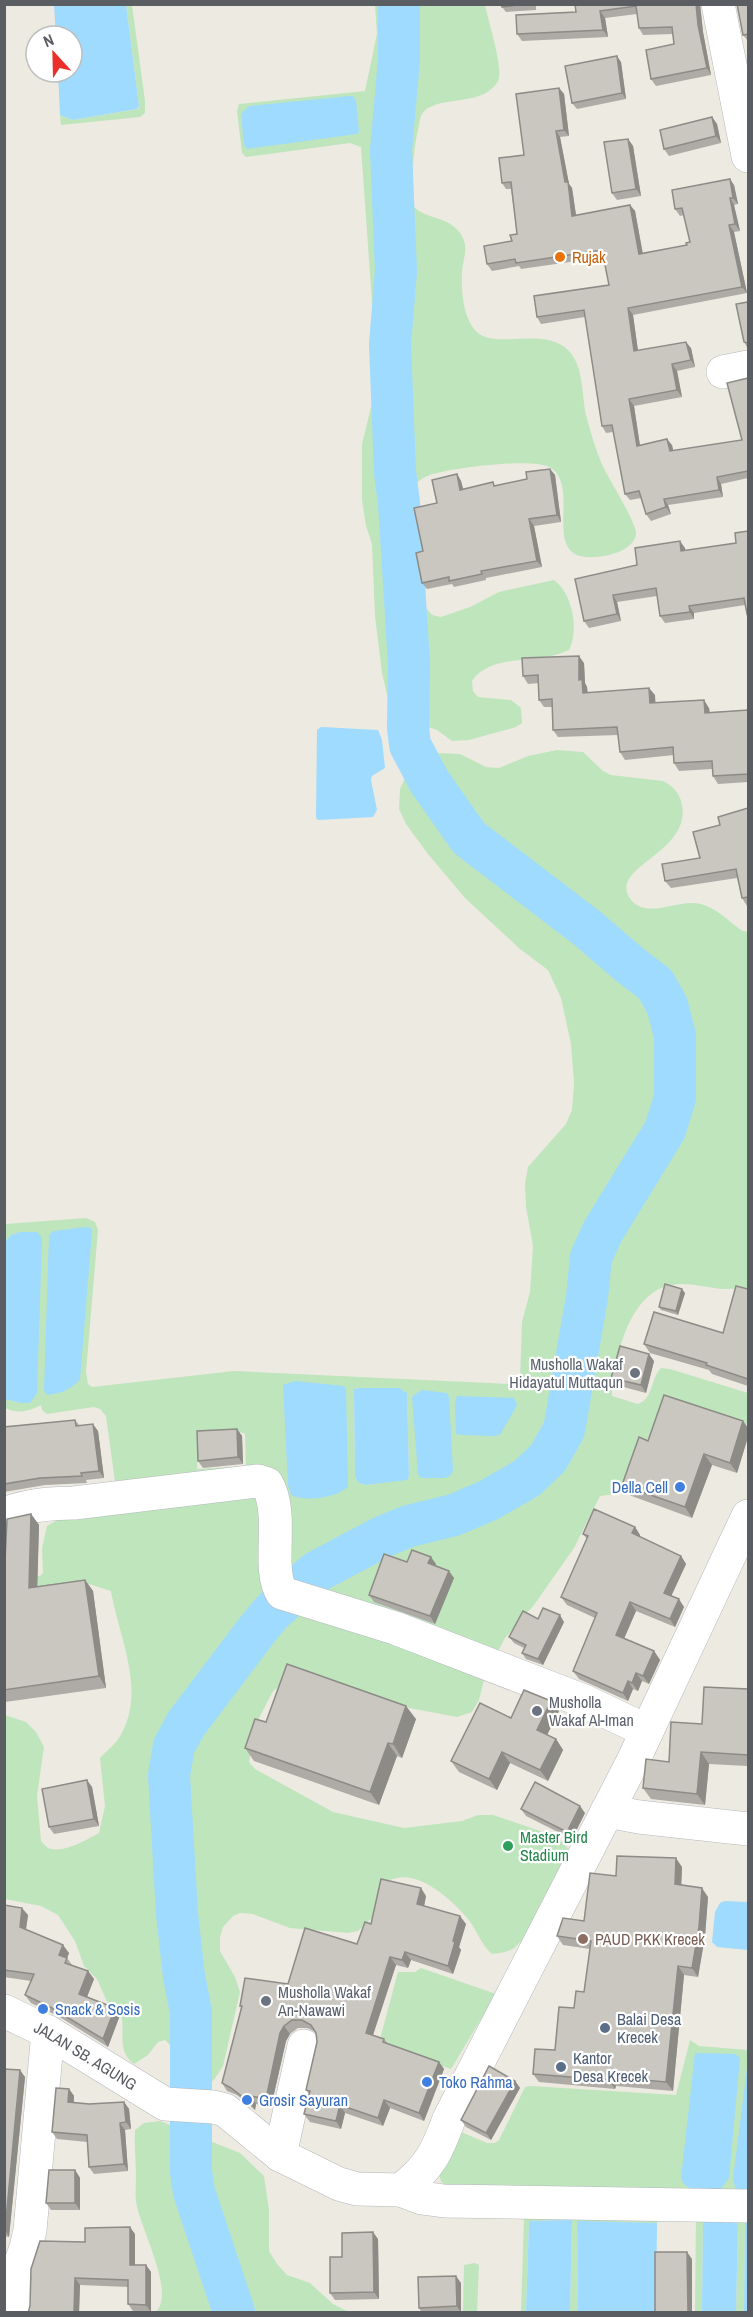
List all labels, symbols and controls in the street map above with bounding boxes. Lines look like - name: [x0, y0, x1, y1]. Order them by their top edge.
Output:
- north arrow: [24, 24, 84, 84]
- text: N: [40, 28, 57, 52]
- place label: Rujak: [572, 246, 606, 268]
- marker: Rujak: [553, 250, 567, 264]
- place label: Musholla Wakaf Hidayatul Muttaqun: [509, 1353, 623, 1393]
- marker: Musholla Wakaf Hidayatul Muttaqun: [628, 1366, 642, 1380]
- place label: Della Cell: [612, 1476, 668, 1498]
- marker: Della Cell: [673, 1480, 687, 1494]
- place label: Musholla Wakaf Al-Iman: [549, 1691, 634, 1731]
- marker: Musholla Wakaf Al-Iman: [530, 1704, 544, 1718]
- place label: Master Bird Stadium: [520, 1826, 588, 1866]
- marker: Master Bird Stadium: [501, 1839, 515, 1853]
- place label: PAUD PKK Krecek: [595, 1928, 705, 1950]
- marker: PAUD PKK Krecek: [576, 1932, 590, 1946]
- place label: Musholla Wakaf An-Nawawi: [277, 1981, 371, 2021]
- marker: Musholla Wakaf An-Nawawi: [259, 1994, 273, 2008]
- place label: Snack & Sosis: [55, 1998, 140, 2020]
- marker: Snack & Sosis: [36, 2002, 50, 2016]
- place label: Balai Desa Krecek: [617, 2008, 682, 2048]
- street label: JALAN SB. AGUNG: [30, 2016, 141, 2095]
- marker: Balai Desa Krecek: [598, 2021, 612, 2035]
- place label: Kantor Desa Krecek: [573, 2047, 649, 2087]
- marker: Kantor Desa Krecek: [554, 2060, 568, 2074]
- place label: Toko Rahma: [439, 2071, 513, 2093]
- marker: Toko Rahma: [420, 2075, 434, 2089]
- place label: Grosir Sayuran: [259, 2089, 348, 2111]
- marker: Grosir Sayuran: [240, 2093, 254, 2107]

